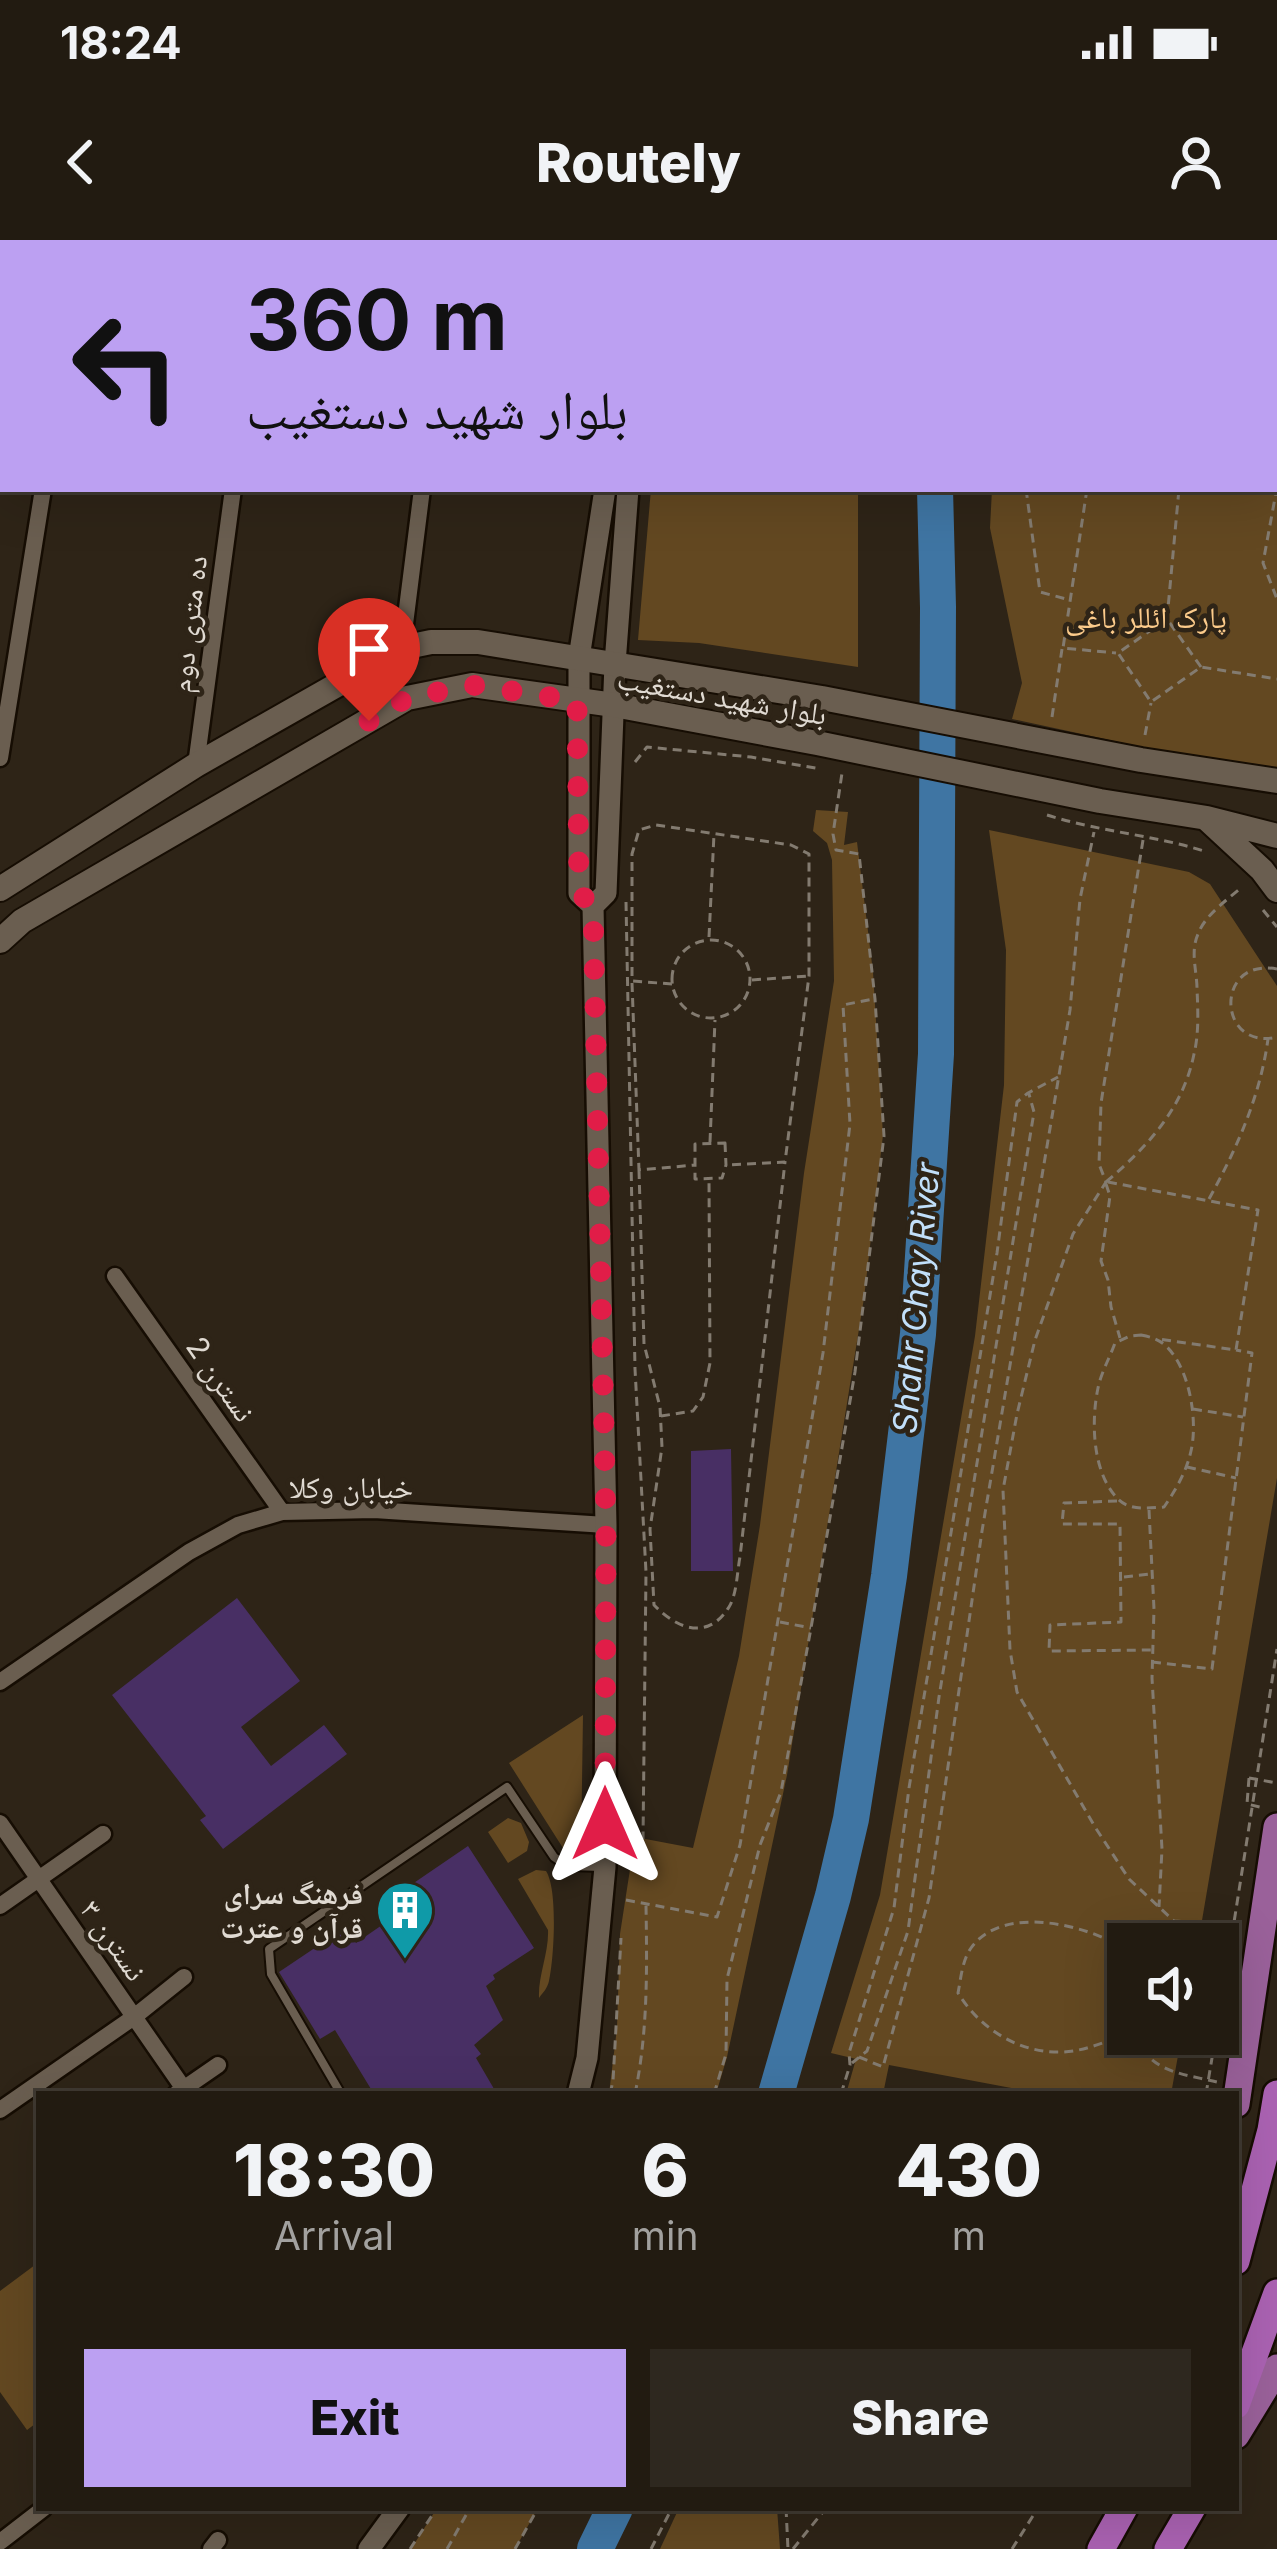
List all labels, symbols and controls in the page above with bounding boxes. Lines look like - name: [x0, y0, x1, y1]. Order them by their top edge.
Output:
- text: 18:24: [60, 15, 182, 70]
- icon: back: [48, 129, 114, 195]
- icon: person: [1163, 129, 1229, 195]
- text: Routely: [536, 130, 741, 195]
- text: 360 m: [246, 269, 508, 370]
- icon: left: [48, 288, 204, 444]
- text: بلوار شهید دستغیب: [246, 377, 628, 442]
- street label: ده متری دوم: [162, 553, 216, 695]
- pin: [318, 598, 420, 721]
- park label: پارک ائللر باغی: [1065, 599, 1227, 636]
- icon: arrive: [336, 616, 402, 682]
- street label: بلوار شهید دستغیب: [614, 660, 830, 732]
- water label: Shahr Chay River: [884, 1159, 948, 1435]
- street label: نسترن 2: [178, 1330, 263, 1429]
- street label: خیابان وکلا: [289, 1469, 413, 1506]
- position arrow: [542, 1761, 668, 1887]
- place label: فرهنگ سرای قرآن و عترت: [220, 1875, 363, 1946]
- building icon: فرهنگ سرای قرآن و عترت: [374, 1879, 436, 1961]
- street label: نسترن ۳: [72, 1893, 155, 1988]
- map controls: [1107, 1923, 1239, 2055]
- button: sound: [1107, 1923, 1239, 2055]
- text: 18:30: [233, 2126, 435, 2213]
- text: 6: [641, 2126, 689, 2213]
- text: 430: [895, 2126, 1042, 2213]
- text: Arrival: [274, 2212, 394, 2259]
- text: min: [632, 2212, 699, 2259]
- text: m: [952, 2212, 986, 2259]
- button: Exit: [84, 2349, 626, 2487]
- button: Share: [650, 2349, 1191, 2487]

